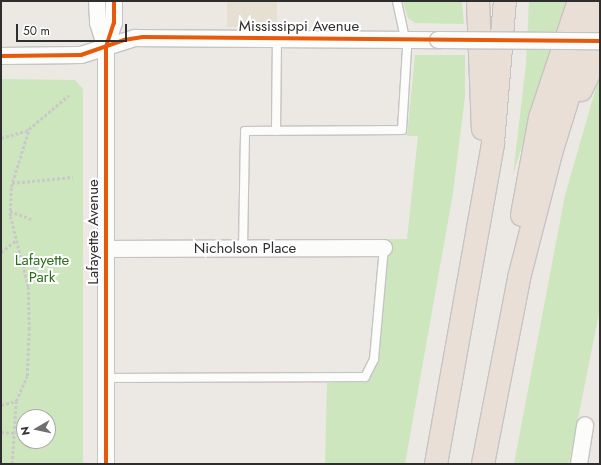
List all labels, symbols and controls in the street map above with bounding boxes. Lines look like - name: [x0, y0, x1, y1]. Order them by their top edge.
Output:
- scale bar: [18, 16, 129, 42]
- street label: Mississippi Avenue: [239, 18, 359, 36]
- text: 50 m: [23, 22, 50, 40]
- street label: Lafayette Avenue: [85, 179, 103, 285]
- street label: Nicholson Place: [194, 240, 296, 258]
- park label: Lafayette Park: [15, 251, 69, 286]
- north arrow: [16, 409, 56, 449]
- text: N: [17, 425, 34, 436]

